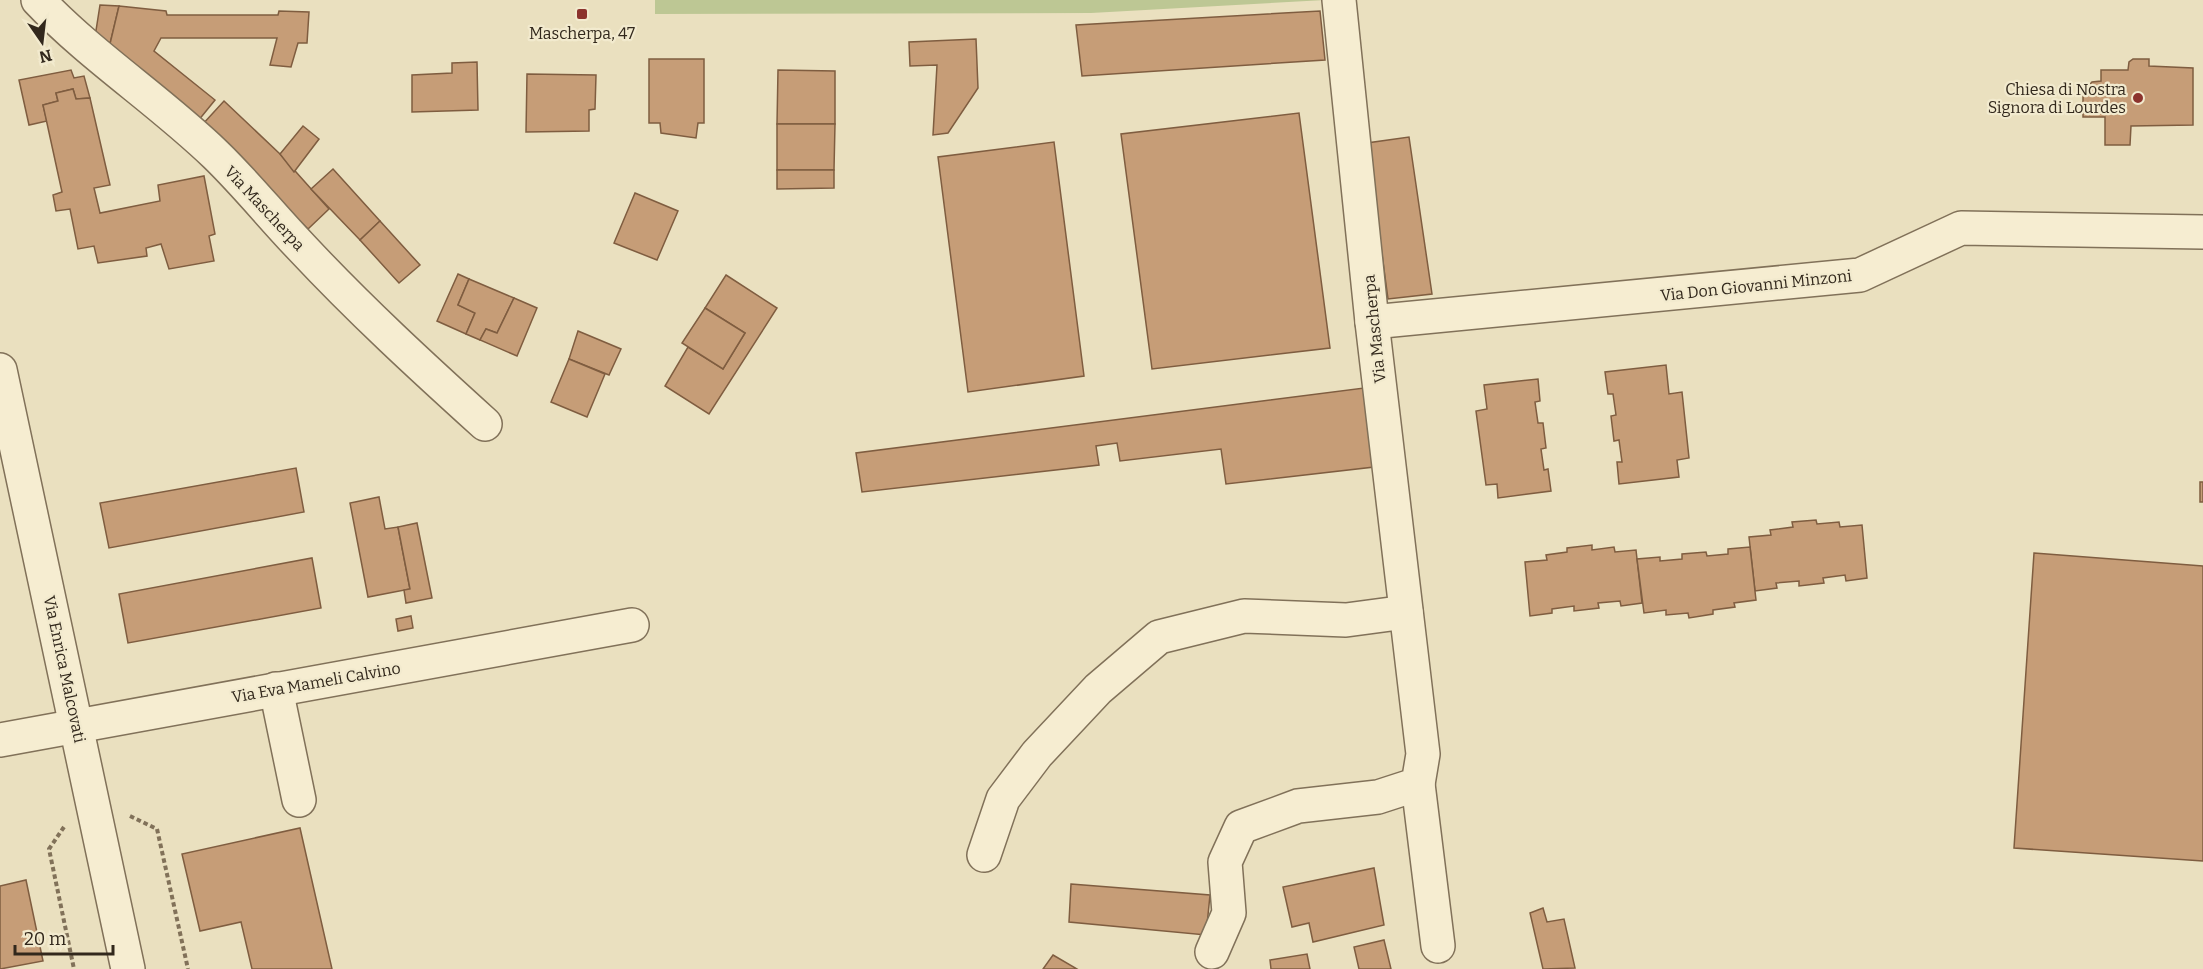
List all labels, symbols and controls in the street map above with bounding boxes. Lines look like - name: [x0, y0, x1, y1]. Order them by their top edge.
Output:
- marker: Mascherpa, 47: [575, 7, 589, 21]
- north arrow: [12, 12, 72, 72]
- place label: Mascherpa, 47: [529, 24, 635, 43]
- text: N: [37, 45, 54, 67]
- place label: Chiesa di Nostra Signora di Lourdes: [1988, 80, 2126, 117]
- marker: Chiesa di Nostra Signora di Lourdes: [2131, 91, 2145, 105]
- street label: Via Mascherpa: [221, 162, 309, 255]
- street label: Via Don Giovanni Minzoni: [1659, 266, 1853, 305]
- street label: Via Mascherpa: [1359, 273, 1390, 384]
- street label: Via Enrica Malcovati: [40, 594, 89, 745]
- street label: Via Eva Mameli Calvino: [230, 658, 402, 707]
- scale bar: [15, 918, 112, 956]
- text: 20 m: [24, 928, 66, 950]

